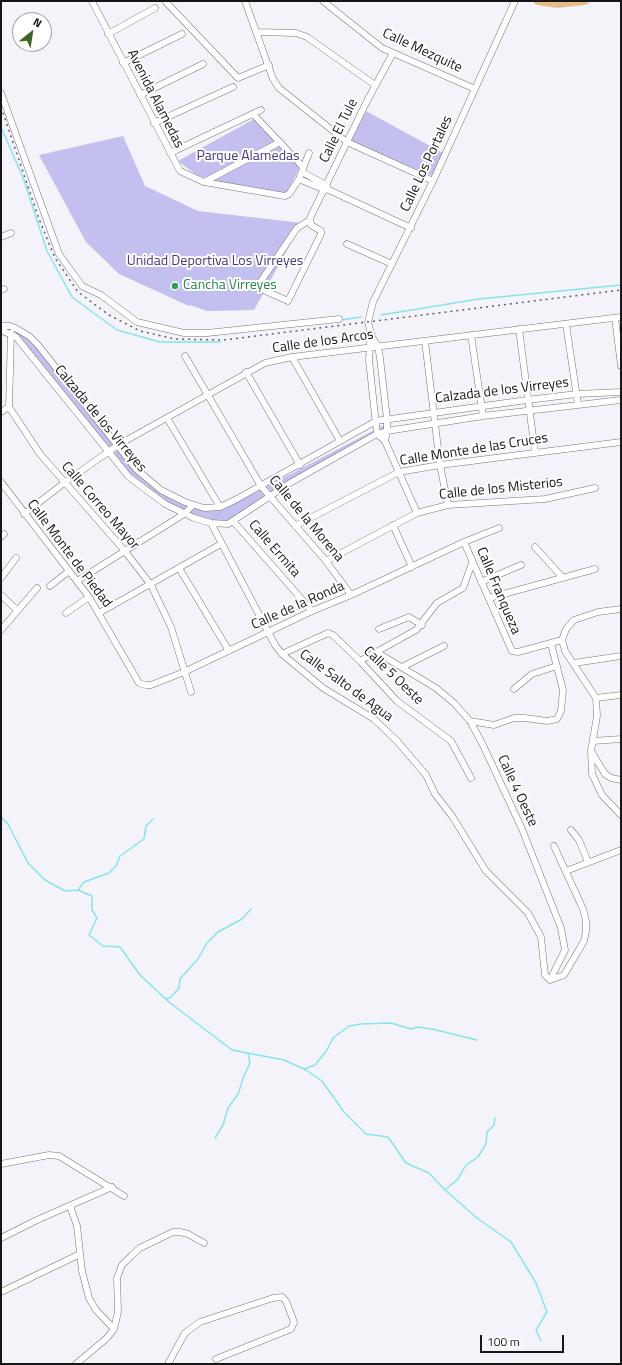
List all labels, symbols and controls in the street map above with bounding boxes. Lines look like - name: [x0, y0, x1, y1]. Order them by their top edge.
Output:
- north arrow: [12, 12, 52, 52]
- text: N: [30, 14, 45, 31]
- street label: Calle Mezquite: [379, 25, 465, 77]
- street label: Avenida Alamedas: [123, 47, 187, 151]
- street label: Calle El Tule: [316, 96, 362, 166]
- street label: Calle Los Portales: [397, 113, 457, 215]
- park label: Parque Alamedas: [196, 149, 300, 165]
- park label: Unidad Deportiva Los Virreyes: [127, 254, 303, 270]
- place label: Cancha Virreyes: [183, 278, 277, 294]
- marker: Cancha Virreyes: [170, 281, 180, 291]
- street label: Calle de los Arcos: [271, 327, 375, 357]
- street label: Calzada de los Virreyes: [50, 362, 150, 476]
- street label: Calzada de los Virreyes: [434, 374, 570, 408]
- street label: Calle Monte de las Cruces: [399, 430, 549, 470]
- street label: Calle Correo Mayor: [57, 459, 143, 553]
- street label: Calle de la Morena: [265, 472, 347, 566]
- street label: Calle de los Misterios: [438, 474, 564, 504]
- street label: Calle Monte de Piedad: [23, 497, 115, 611]
- street label: Calle Ermita: [245, 517, 303, 581]
- street label: Calle Franqueza: [472, 545, 524, 637]
- street label: Calle de la Ronda: [249, 578, 347, 634]
- street label: Calle 5 Oeste: [359, 643, 427, 709]
- street label: Calle Salto de Agua: [296, 646, 396, 726]
- street label: Calle 4 Oeste: [493, 753, 541, 829]
- scale bar: [482, 1327, 566, 1353]
- text: 100 m: [487, 1332, 520, 1351]

